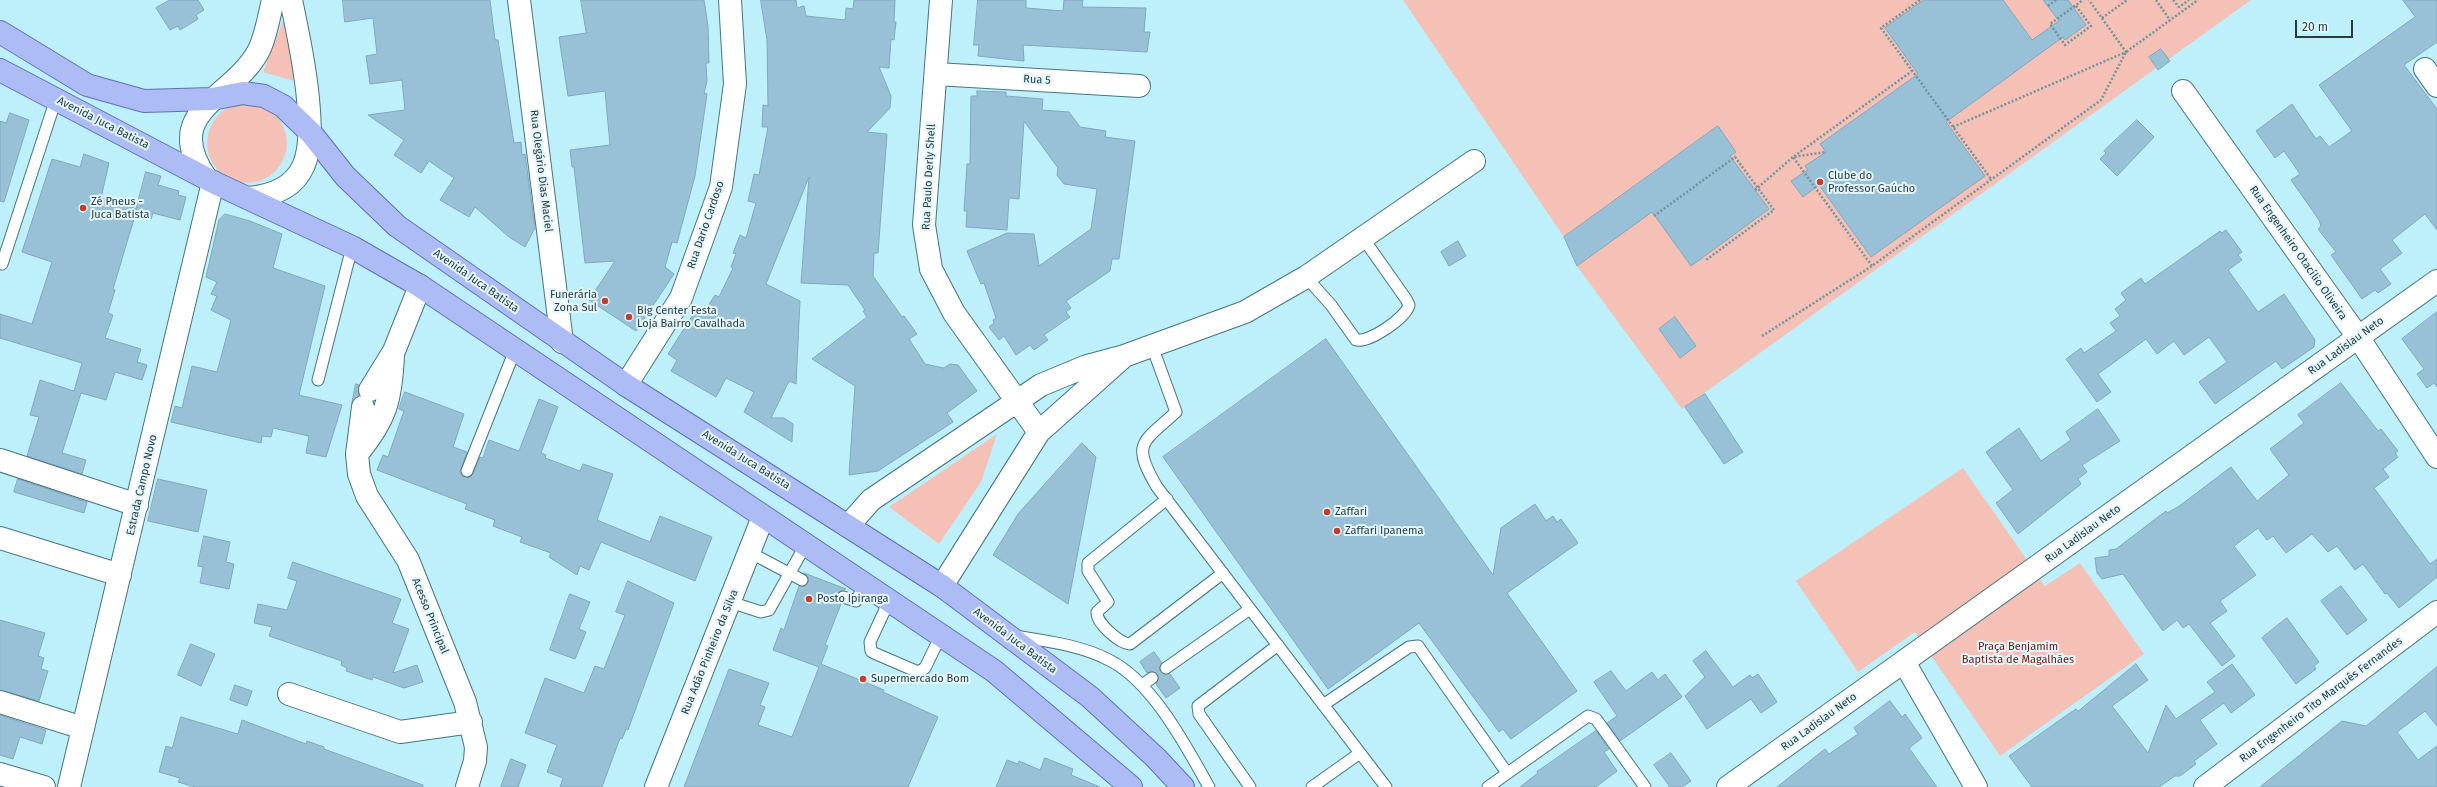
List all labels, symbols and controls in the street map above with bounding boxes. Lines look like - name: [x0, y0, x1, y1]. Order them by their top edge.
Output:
- scale bar: [2297, 12, 2355, 38]
- text: 20 m: [2302, 20, 2328, 34]
- street label: Rua 5: [1023, 73, 1051, 87]
- street label: Avenida Juca Batista: [55, 94, 151, 152]
- street label: Rua Olegário Dias Maciel: [527, 109, 555, 233]
- street label: Rua Paulo Derly Shell: [920, 124, 938, 230]
- place label: Clube do Professor Gaúcho: [1828, 169, 1915, 195]
- marker: Clube do Professor Gaúcho: [1815, 177, 1825, 187]
- street label: Rua Dario Cardoso: [685, 179, 727, 271]
- street label: Rua Engenheiro Otacílio Oliveira: [2246, 183, 2350, 323]
- place label: Zé Pneus - Juca Batista: [91, 195, 150, 221]
- marker: Zé Pneus - Juca Batista: [78, 203, 88, 213]
- street label: Avenida Juca Batista: [431, 247, 521, 315]
- place label: Funerária Zona Sul: [550, 288, 597, 314]
- marker: Funerária Zona Sul: [600, 296, 610, 306]
- place label: Big Center Festa Loja Bairro Cavalhada: [637, 304, 745, 330]
- marker: Big Center Festa Loja Bairro Cavalhada: [624, 312, 634, 322]
- street label: Rua Ladislau Neto: [2306, 314, 2386, 378]
- street label: Avenida Juca Batista: [700, 428, 792, 492]
- street label: Estrada Campo Novo: [124, 433, 160, 537]
- street label: Rua Ladislau Neto: [2043, 502, 2123, 566]
- place label: Zaffari: [1335, 505, 1367, 519]
- marker: Zaffari: [1322, 507, 1332, 517]
- place label: Zaffari Ipanema: [1345, 524, 1423, 538]
- marker: Zaffari Ipanema: [1332, 526, 1342, 536]
- street label: Acesso Principal: [409, 576, 451, 656]
- street label: Rua Adão Pinheiro da Silva: [679, 587, 741, 717]
- place label: Posto Ipiranga: [817, 592, 888, 606]
- marker: Posto Ipiranga: [804, 594, 814, 604]
- street label: Avenida Juca Batista: [971, 605, 1059, 677]
- street label: Rua Engenheiro Tito Marquês Fernandes: [2237, 634, 2405, 766]
- park label: Praça Benjamim Baptista de Magalhães: [1962, 640, 2074, 666]
- place label: Supermercado Bom: [871, 672, 969, 686]
- marker: Supermercado Bom: [858, 674, 868, 684]
- street label: Rua Ladislau Neto: [1779, 690, 1859, 754]

